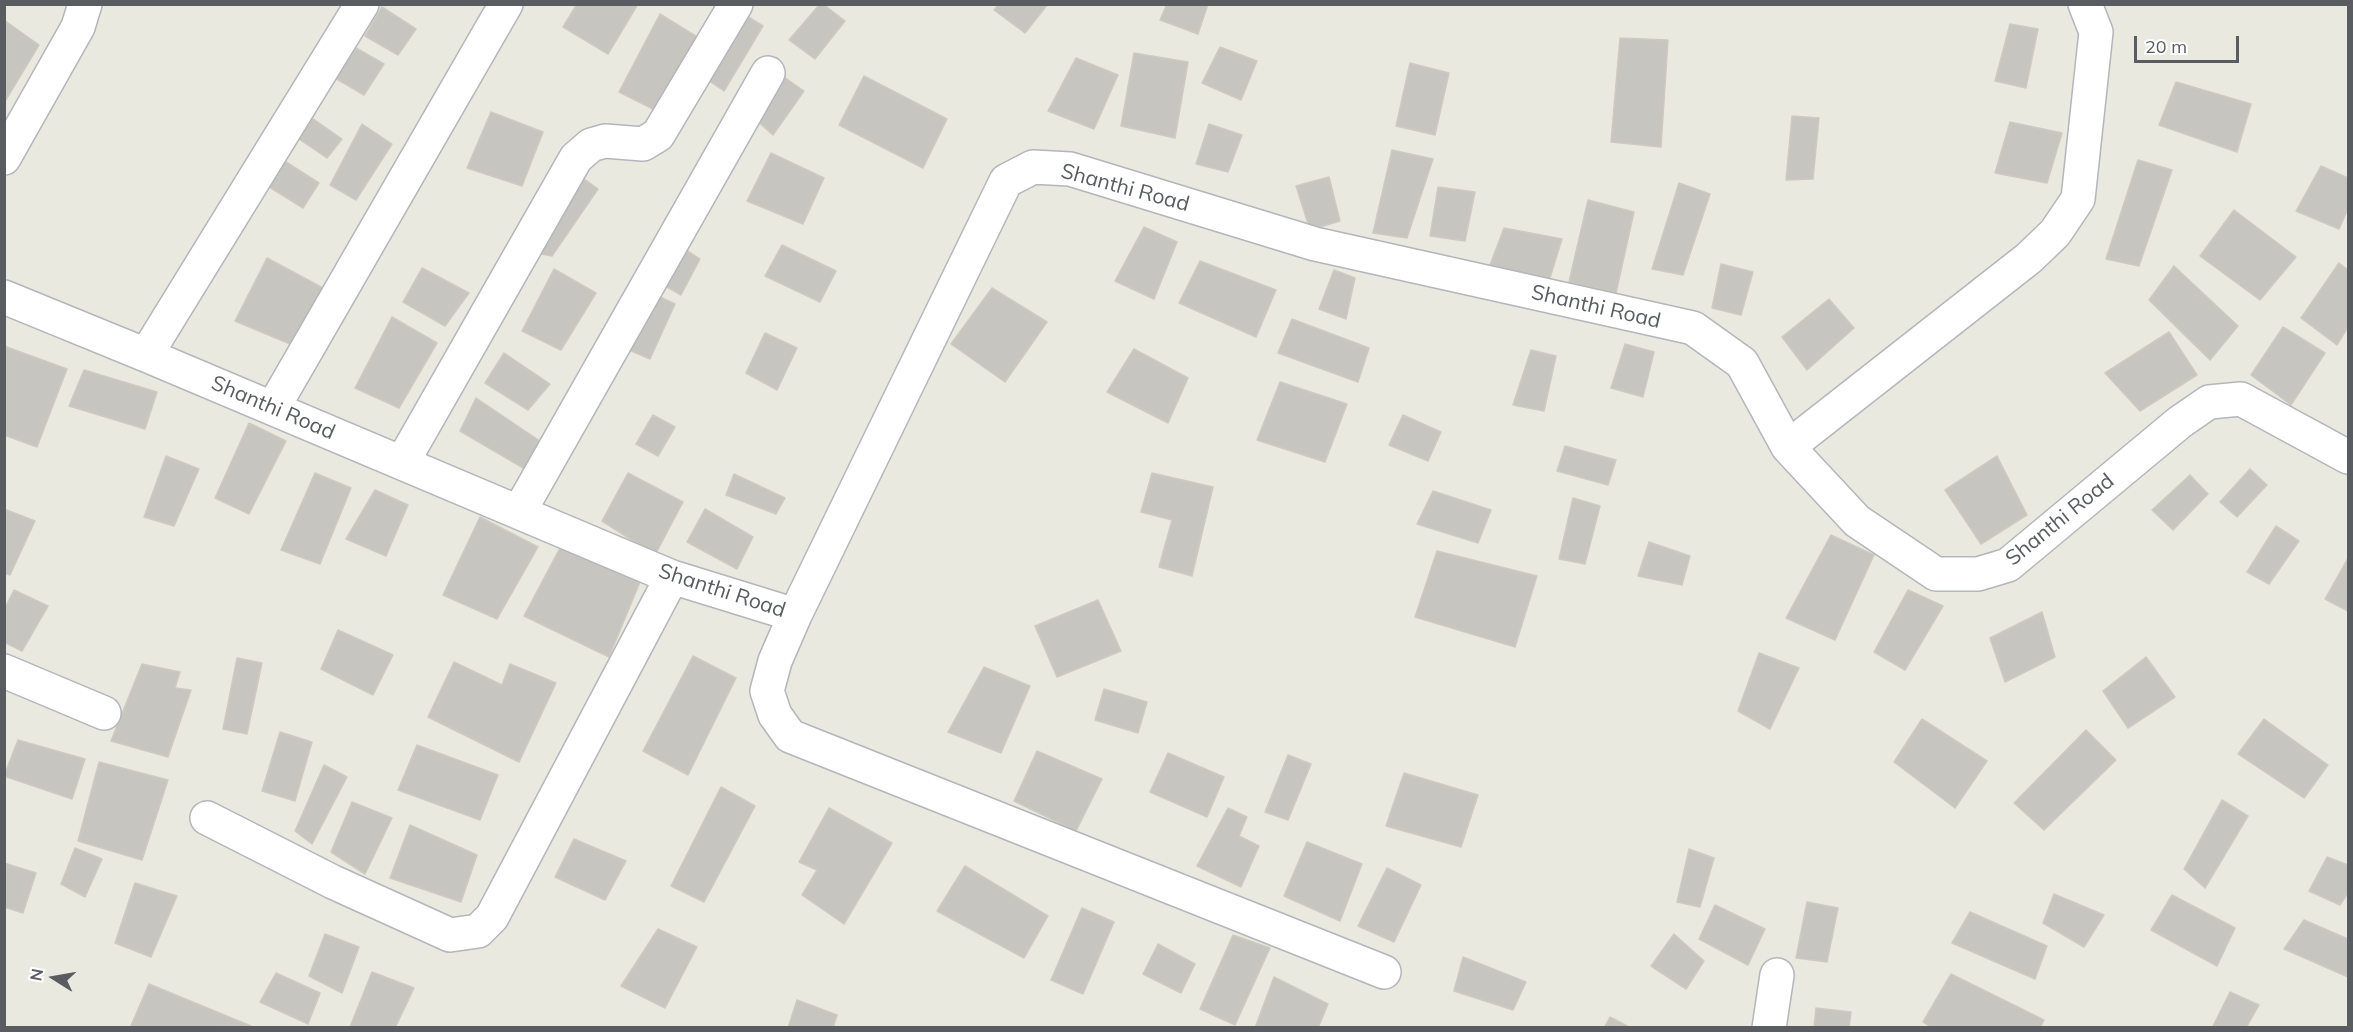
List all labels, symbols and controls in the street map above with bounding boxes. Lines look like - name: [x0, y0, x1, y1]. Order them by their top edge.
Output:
- scale bar: [2137, 24, 2242, 62]
- text: 20 m: [2145, 35, 2187, 58]
- street label: Shanthi Road: [1058, 159, 1192, 217]
- street label: Shanthi Road: [1529, 280, 1663, 334]
- street label: Shanthi Road: [207, 371, 339, 445]
- street label: Shanthi Road: [2001, 469, 2119, 571]
- street label: Shanthi Road: [655, 559, 789, 623]
- north arrow: [24, 948, 84, 1008]
- text: N: [25, 967, 47, 982]

